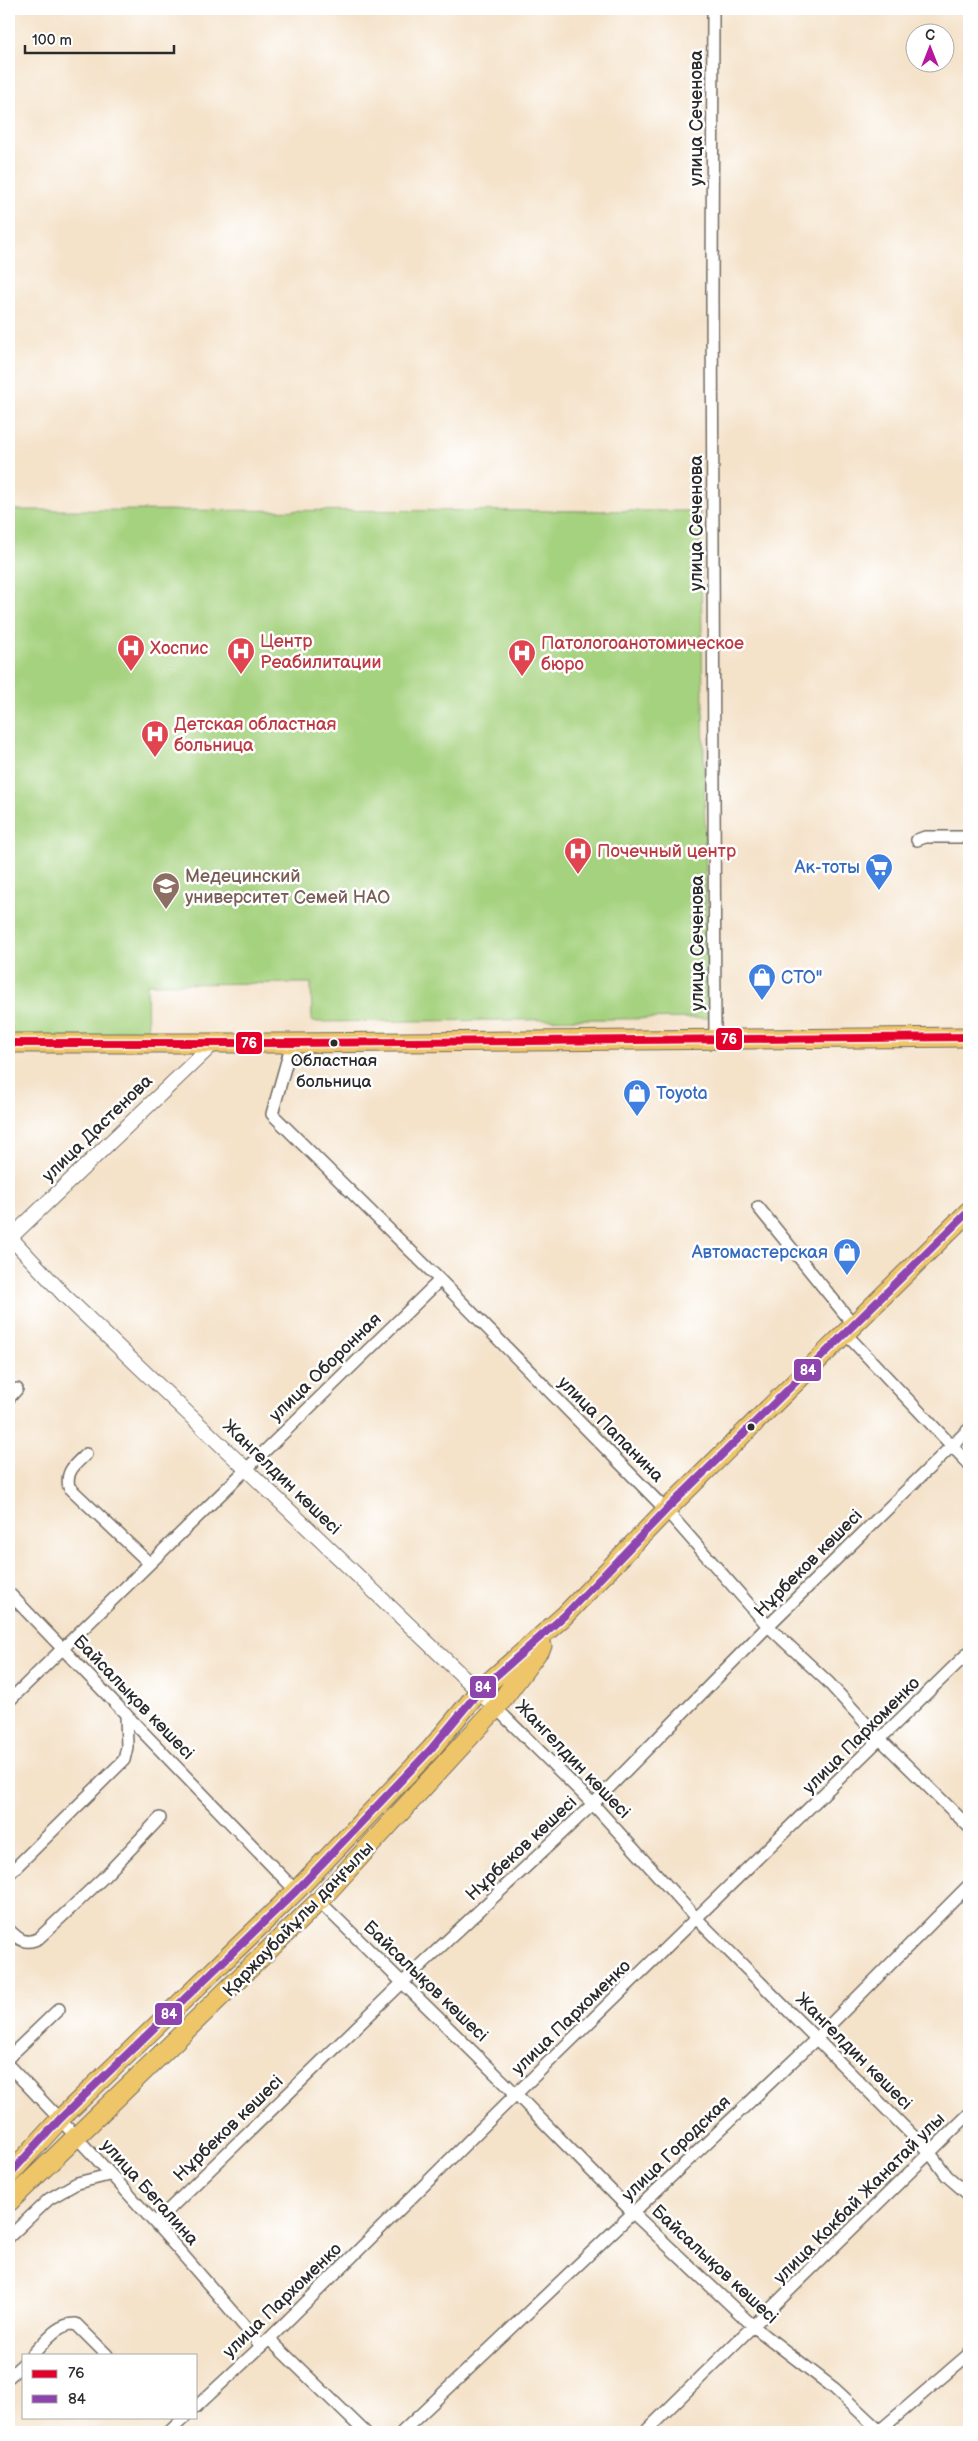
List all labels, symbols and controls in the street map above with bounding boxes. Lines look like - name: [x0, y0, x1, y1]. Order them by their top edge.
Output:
- scale bar: [25, 22, 174, 54]
- north arrow: [906, 22, 956, 72]
- text: С: [925, 27, 935, 44]
- text: 100 m: [32, 31, 72, 50]
- street label: улица Сеченова: [686, 50, 707, 186]
- street label: улица Сеченова: [686, 455, 707, 591]
- place label: Центр Реабилитации: [260, 631, 382, 673]
- hospital icon: Хоспис: [116, 633, 146, 672]
- place label: Патологоанотомическое бюро: [541, 633, 744, 675]
- hospital icon: Центр Реабилитации: [226, 636, 256, 675]
- place label: Хоспис: [150, 638, 209, 659]
- hospital icon: Патологоанотомическое бюро: [507, 638, 537, 677]
- place label: Детская областная больница: [174, 714, 337, 756]
- hospital icon: Детская областная больница: [140, 719, 170, 758]
- hospital icon: Почечный центр: [563, 836, 593, 875]
- place label: Почечный центр: [597, 841, 736, 862]
- supermarket icon: Ак-тоты: [864, 852, 894, 891]
- place label: Ак-тоты: [794, 857, 860, 878]
- place label: Медецинский университет Семей НАО: [185, 866, 390, 908]
- school or university icon: Медецинский университет Семей НАО: [151, 871, 181, 910]
- street label: улица Сеченова: [687, 875, 708, 1011]
- shop icon: СТО": [747, 962, 777, 1001]
- place label: СТО": [781, 967, 822, 988]
- line badge: 76: [715, 1027, 743, 1051]
- line badge: 76: [235, 1031, 263, 1055]
- text: 76: [721, 1031, 737, 1048]
- text: 76: [241, 1035, 257, 1052]
- marker: Областная больница: [329, 1038, 339, 1048]
- place label: Областная больница: [291, 1051, 377, 1092]
- street label: улица Дастенова: [38, 1070, 157, 1186]
- shop icon: Toyota: [622, 1078, 652, 1117]
- place label: Toyota: [656, 1083, 708, 1104]
- shop icon: Автомастерская: [832, 1237, 862, 1276]
- place label: Автомастерская: [691, 1242, 828, 1263]
- street label: улица Оборонная: [265, 1309, 386, 1426]
- line badge: 84: [793, 1358, 822, 1382]
- text: 84: [800, 1362, 817, 1379]
- street label: улица Папанина: [553, 1372, 668, 1487]
- street label: Жангелдин көшесі: [218, 1415, 345, 1539]
- unlabelled marker: [746, 1422, 756, 1432]
- street label: Нұрбеков көшесі: [750, 1505, 867, 1622]
- street label: Байсалықов көшесі: [69, 1631, 198, 1764]
- street label: улица Пархоменко: [798, 1672, 924, 1798]
- line badge: 84: [469, 1675, 497, 1699]
- text: 84: [475, 1679, 492, 1696]
- street label: Жангелдин көшесі: [511, 1696, 635, 1823]
- street label: Нұрбеков көшесі: [462, 1792, 581, 1905]
- street label: Қаржаубайұлы даңғылы: [219, 1837, 378, 2001]
- street label: Байсалықов көшесі: [359, 1917, 492, 2046]
- street label: улица Пархоменко: [508, 1955, 635, 2079]
- street label: Жангелдин көшесі: [791, 1989, 916, 2114]
- line badge: 84: [154, 2002, 183, 2026]
- text: 84: [161, 2006, 178, 2023]
- street label: Нұрбеков көшесі: [169, 2071, 287, 2186]
- street label: улица Городская: [618, 2091, 735, 2205]
- street label: улица Кокбай Жанатай улы: [769, 2108, 949, 2288]
- street label: улица Бегалина: [96, 2135, 203, 2250]
- street label: Байсалықов көшесі: [647, 2200, 782, 2328]
- street label: улица Пархоменко: [219, 2238, 346, 2362]
- legend: [22, 2354, 198, 2418]
- text: 76: [68, 2364, 85, 2383]
- text: 84: [68, 2390, 86, 2409]

